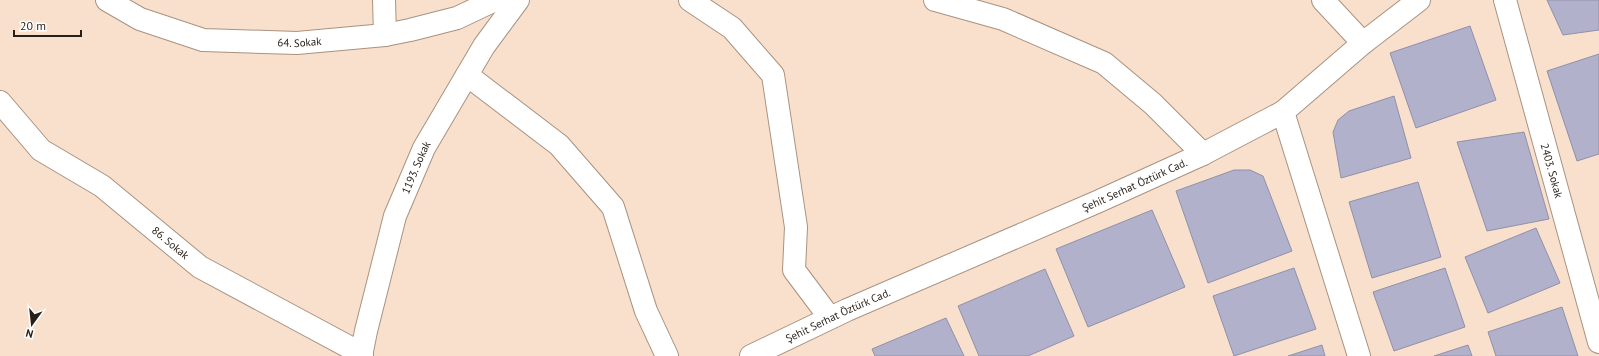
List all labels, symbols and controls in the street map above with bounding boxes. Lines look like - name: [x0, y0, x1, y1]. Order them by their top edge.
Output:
- scale bar: [14, 12, 81, 38]
- text: 20 m: [20, 18, 46, 33]
- street label: 64. Sokak: [277, 34, 323, 50]
- street label: 1193. Sokak: [398, 138, 434, 196]
- street label: 2403. Sokak: [1538, 142, 1566, 200]
- street label: Şehit Serhat Öztürk Cad.: [1080, 155, 1189, 215]
- street label: 86. Sokak: [149, 223, 193, 263]
- street label: Şehit Serhat Öztürk Cad.: [783, 285, 892, 345]
- north arrow: [12, 304, 52, 344]
- text: N: [24, 326, 35, 341]

